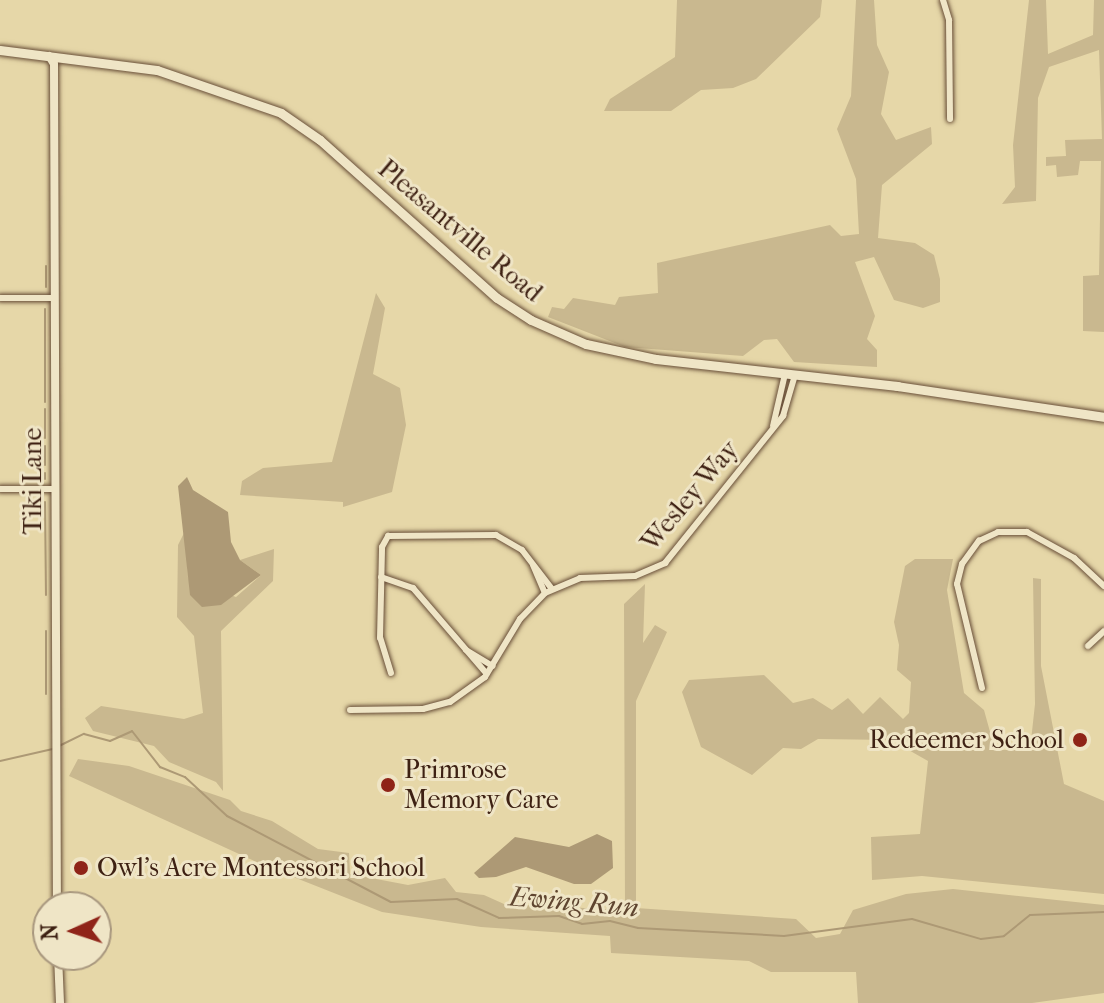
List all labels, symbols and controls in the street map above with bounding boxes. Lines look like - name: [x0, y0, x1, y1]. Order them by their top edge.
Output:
- street label: Pleasantville Road: [372, 153, 548, 309]
- street label: Tiki Lane: [17, 428, 49, 534]
- street label: Wesley Way: [635, 435, 745, 557]
- place label: Redeemer School: [869, 724, 1064, 756]
- marker: Redeemer School: [1071, 731, 1089, 749]
- place label: Primrose Memory Care: [404, 754, 559, 816]
- marker: Primrose Memory Care: [379, 776, 397, 794]
- place label: Owl's Acre Montessori School: [97, 852, 425, 884]
- marker: Owl's Acre Montessori School: [72, 859, 90, 877]
- water label: Ewing Run: [508, 880, 640, 924]
- north arrow: [32, 891, 112, 971]
- text: N: [37, 923, 63, 941]

